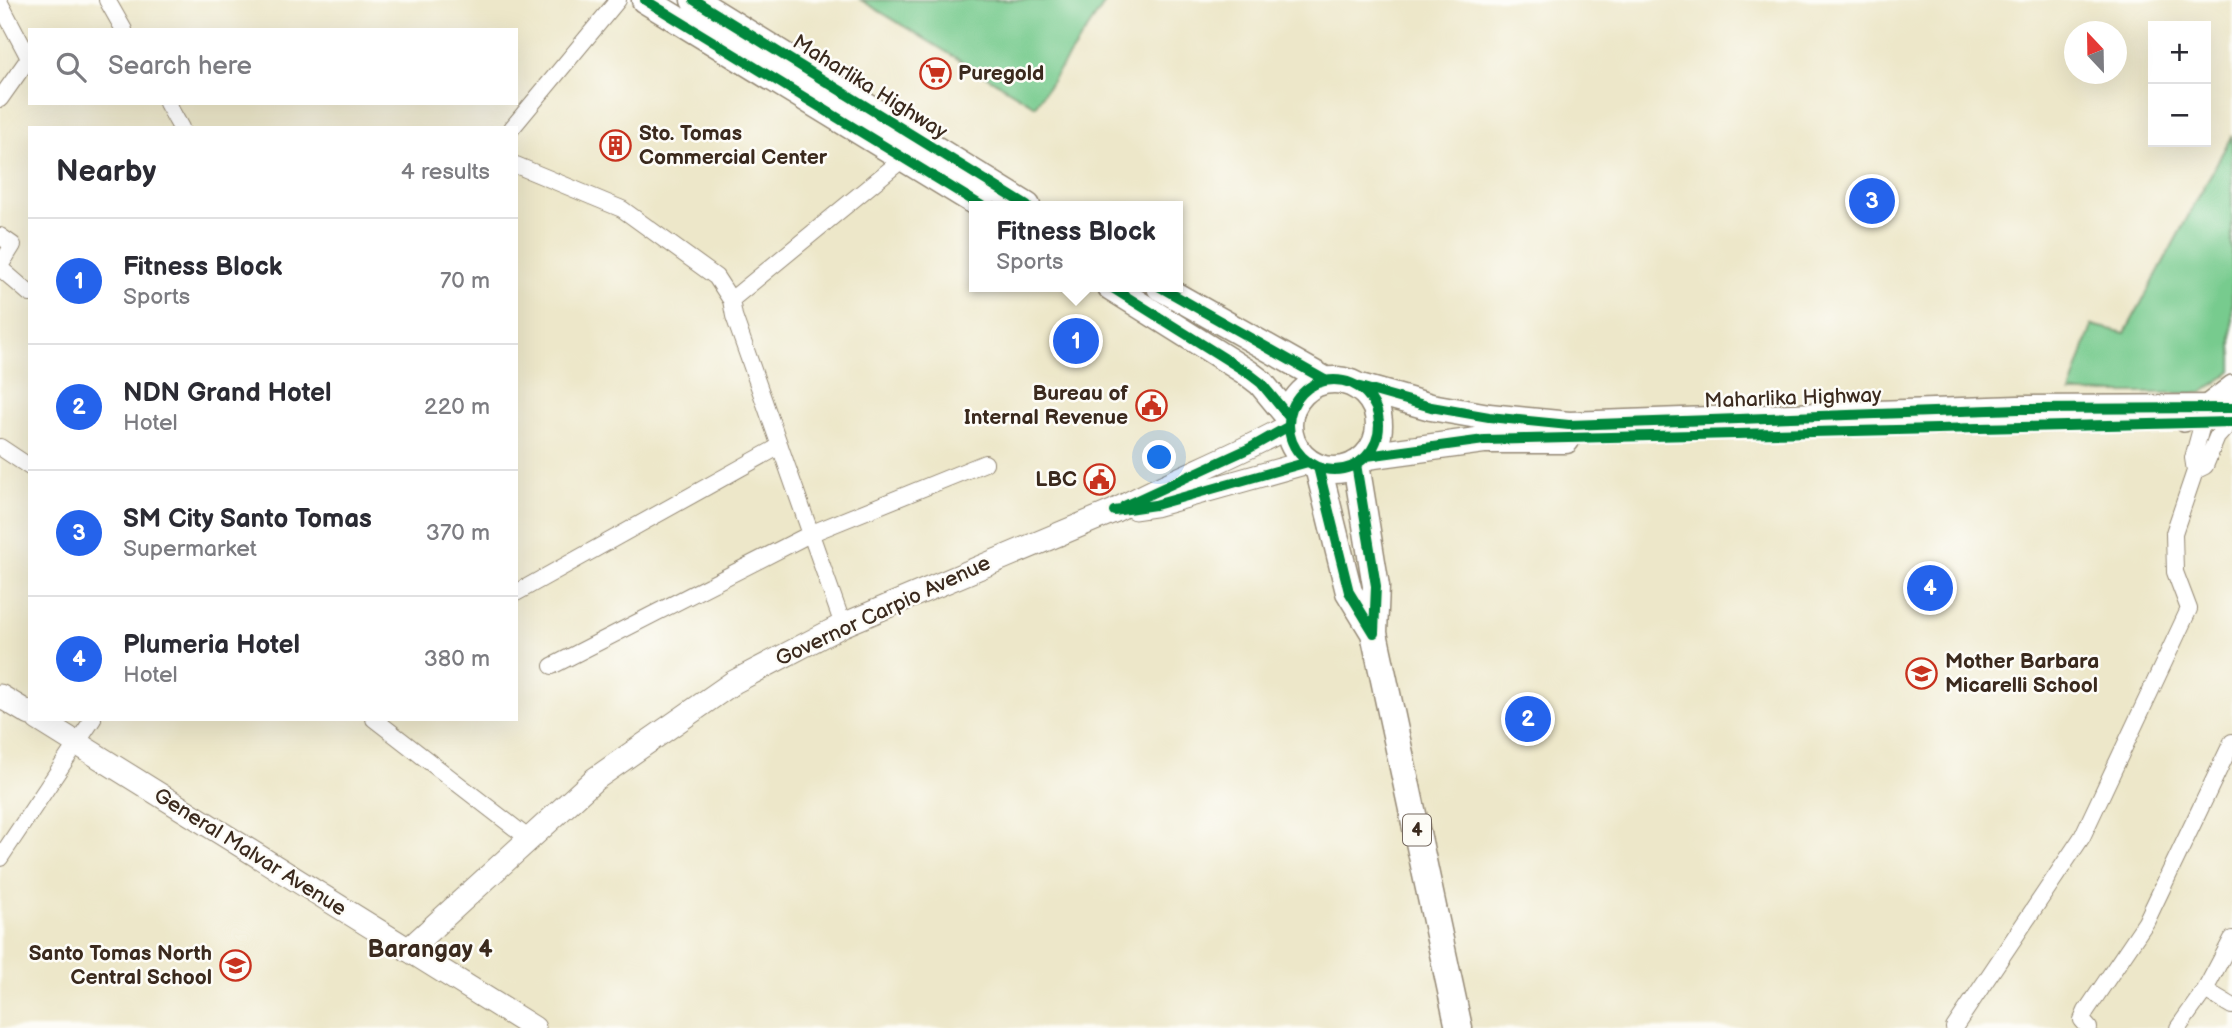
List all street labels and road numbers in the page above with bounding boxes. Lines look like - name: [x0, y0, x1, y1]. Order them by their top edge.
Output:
- street label: Maharlika Highway: [788, 29, 952, 145]
- street label: Maharlika Highway: [1704, 382, 1883, 414]
- street label: Governor Carpio Avenue: [772, 550, 994, 672]
- street label: General Malvar Avenue: [149, 783, 351, 921]
- road number: 4: [1403, 814, 1431, 846]

